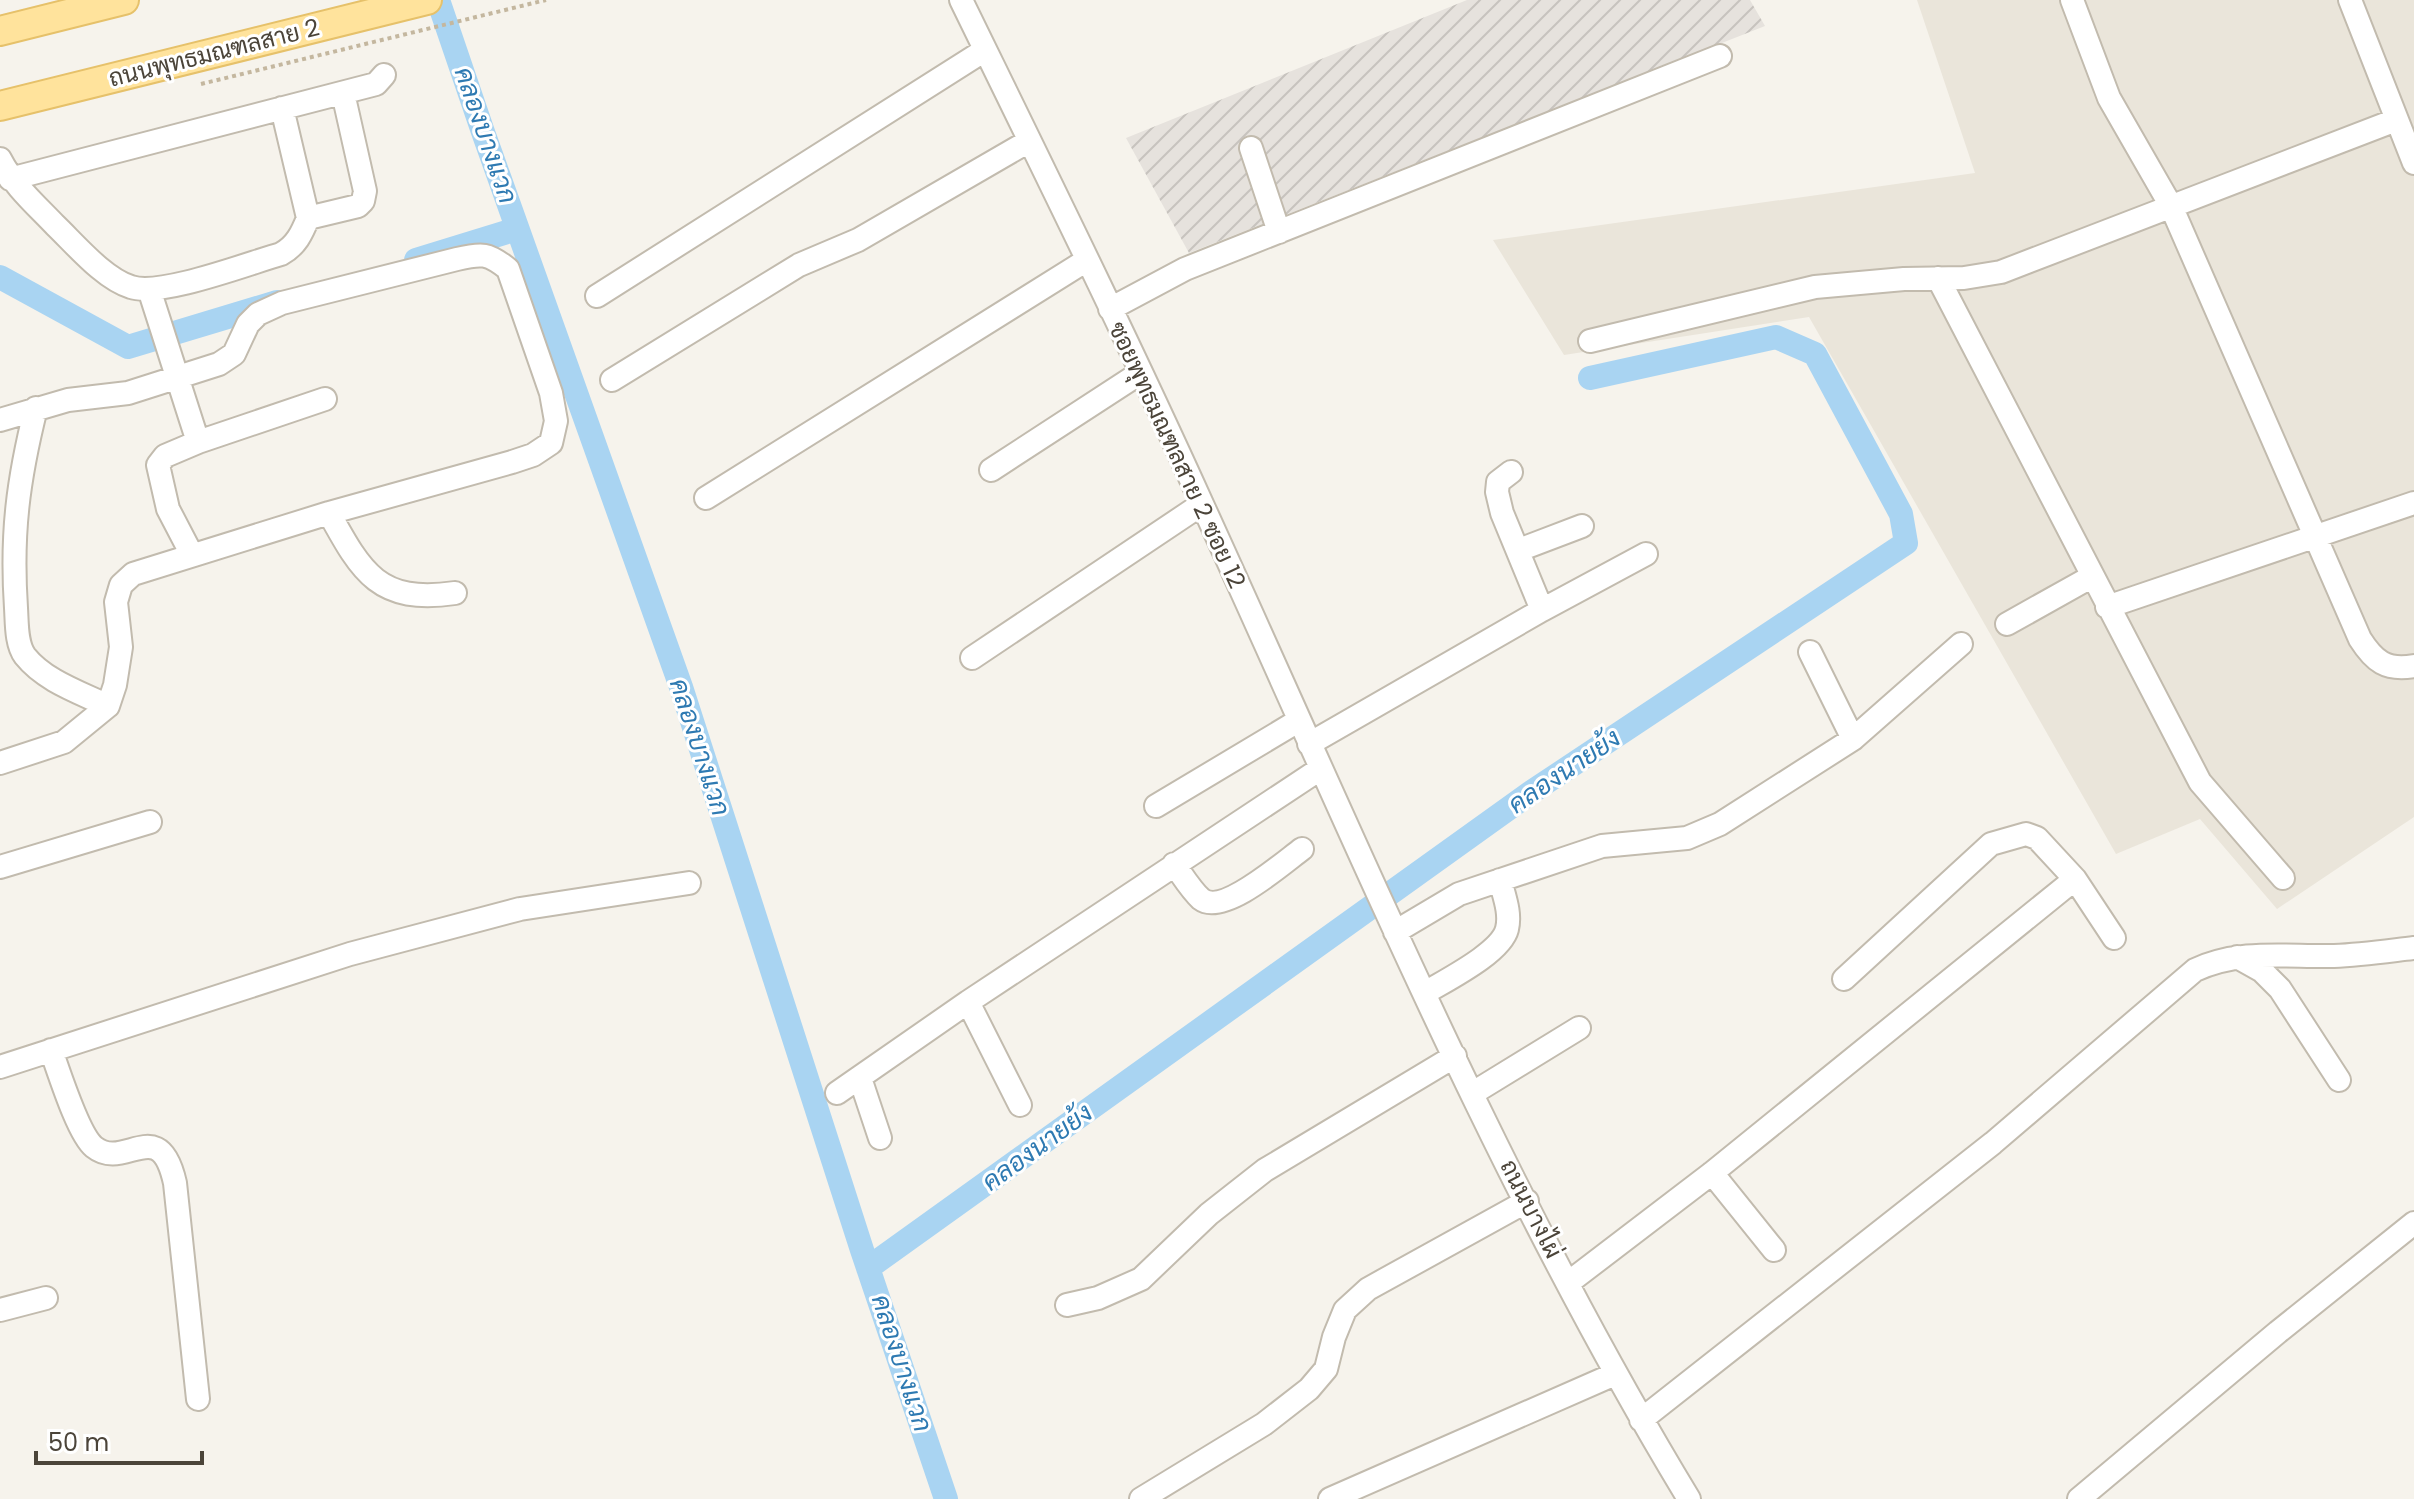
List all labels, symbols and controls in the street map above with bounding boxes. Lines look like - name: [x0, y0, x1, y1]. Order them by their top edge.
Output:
- street label: ถนนพุทธมณฑลสาย 2: [105, 10, 323, 95]
- water label: คลองบางแวก: [446, 62, 526, 208]
- street label: ซอยพุทธมณฑลสาย 2 ซอย 12: [1101, 316, 1254, 593]
- water label: คลองบางแวก: [661, 674, 739, 820]
- water label: คลองนายย้ง: [1501, 720, 1627, 822]
- water label: คลองนายย้ง: [974, 1095, 1100, 1199]
- street label: ถนนบางไผ่: [1492, 1154, 1570, 1264]
- water label: คลองบางแวก: [863, 1290, 941, 1436]
- scale bar: [36, 1415, 202, 1465]
- text: 50 m: [48, 1426, 109, 1459]

